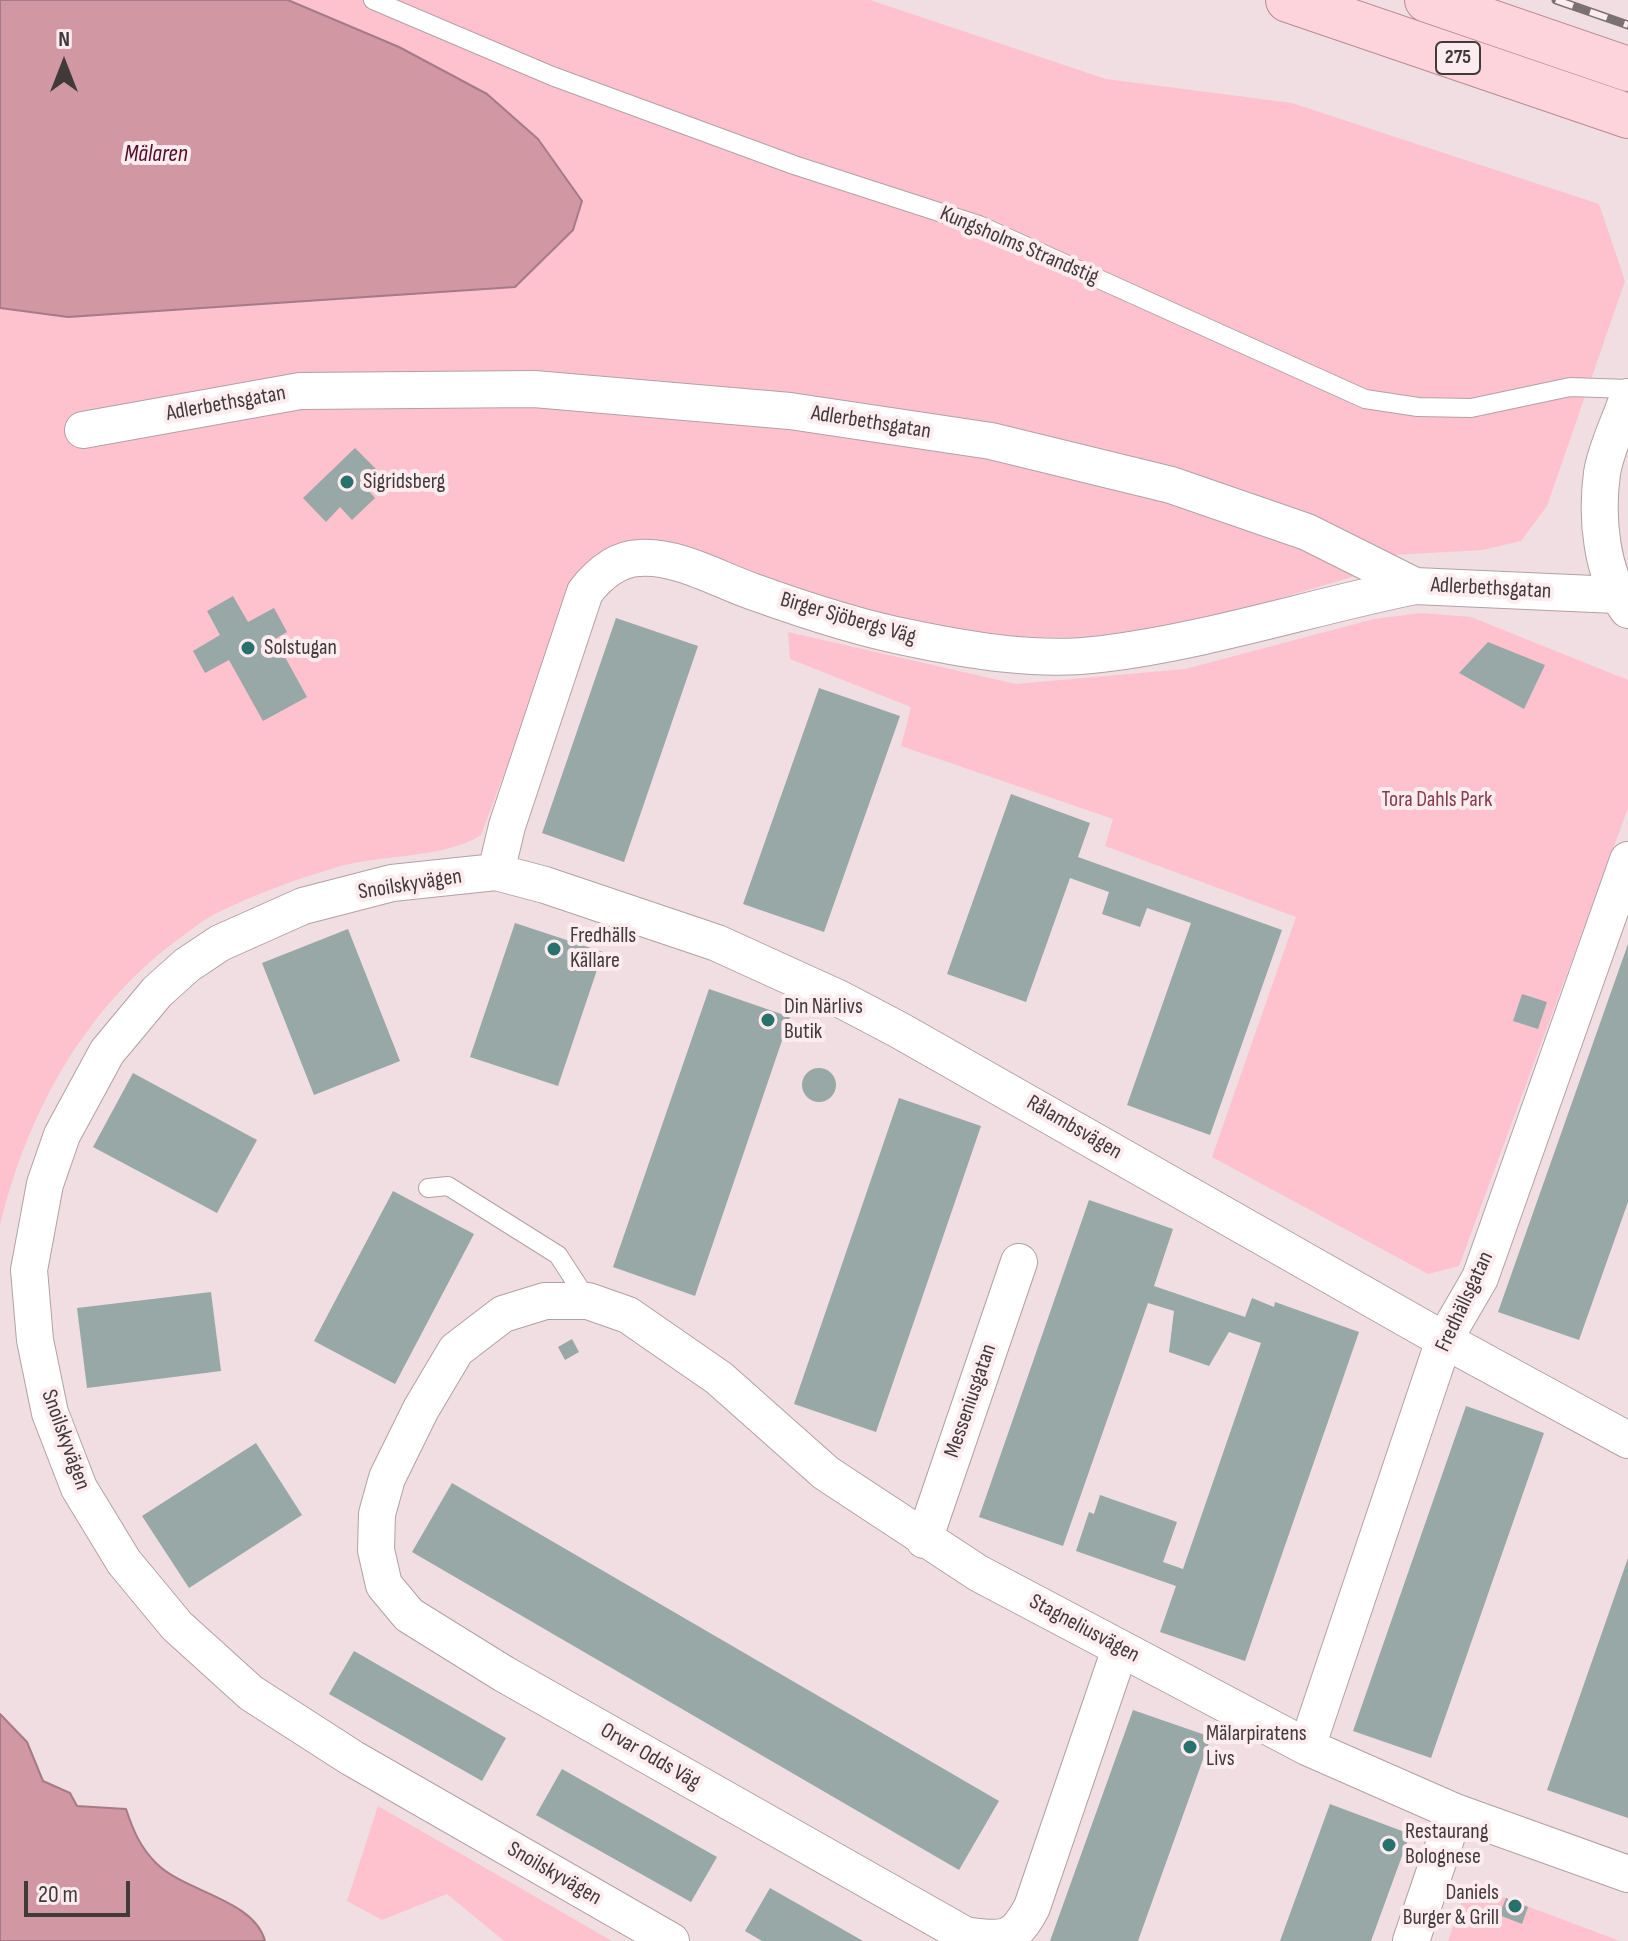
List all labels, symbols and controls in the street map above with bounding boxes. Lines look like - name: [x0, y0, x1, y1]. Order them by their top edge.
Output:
- north arrow: [24, 24, 104, 104]
- text: N: [58, 26, 70, 53]
- road number: 275: [1436, 42, 1480, 74]
- water label: Mälaren: [124, 141, 188, 169]
- street label: Kungsholms Strandstig: [936, 201, 1102, 291]
- street label: Adlerbethsgatan: [164, 381, 288, 427]
- street label: Adlerbethsgatan: [809, 401, 933, 445]
- place label: Sigridsberg: [363, 469, 445, 495]
- marker: Sigridsberg: [338, 473, 356, 491]
- street label: Adlerbethsgatan: [1430, 573, 1552, 605]
- street label: Birger Sjöbergs Väg: [777, 587, 919, 651]
- place label: Solstugan: [264, 635, 337, 661]
- marker: Solstugan: [239, 639, 257, 657]
- park label: Tora Dahls Park: [1382, 787, 1492, 813]
- street label: Snoilskyvägen: [356, 864, 464, 906]
- place label: Fredhälls Källare: [570, 923, 636, 974]
- marker: Fredhälls Källare: [545, 940, 563, 958]
- place label: Din Närlivs Butik: [784, 994, 863, 1046]
- marker: Din Närlivs Butik: [759, 1011, 777, 1029]
- street label: Rålambsvägen: [1022, 1090, 1126, 1166]
- street label: Fredhällsgatan: [1430, 1248, 1500, 1356]
- street label: Messeniusgatan: [939, 1341, 1003, 1461]
- street label: Snoilskyvägen: [35, 1386, 95, 1494]
- street label: Stagneliusvägen: [1024, 1589, 1144, 1669]
- street label: Orvar Odds Väg: [595, 1718, 705, 1796]
- place label: Mälarpiratens Livs: [1206, 1721, 1307, 1772]
- marker: Mälarpiratens Livs: [1181, 1738, 1199, 1756]
- place label: Restaurang Bolognese: [1405, 1819, 1489, 1870]
- street label: Snoilskyvägen: [502, 1836, 606, 1912]
- marker: Restaurang Bolognese: [1380, 1836, 1398, 1854]
- scale bar: [28, 1865, 134, 1915]
- text: 20 m: [38, 1880, 78, 1909]
- place label: Daniels Burger & Grill: [1403, 1880, 1499, 1932]
- marker: Daniels Burger & Grill: [1506, 1897, 1524, 1915]

